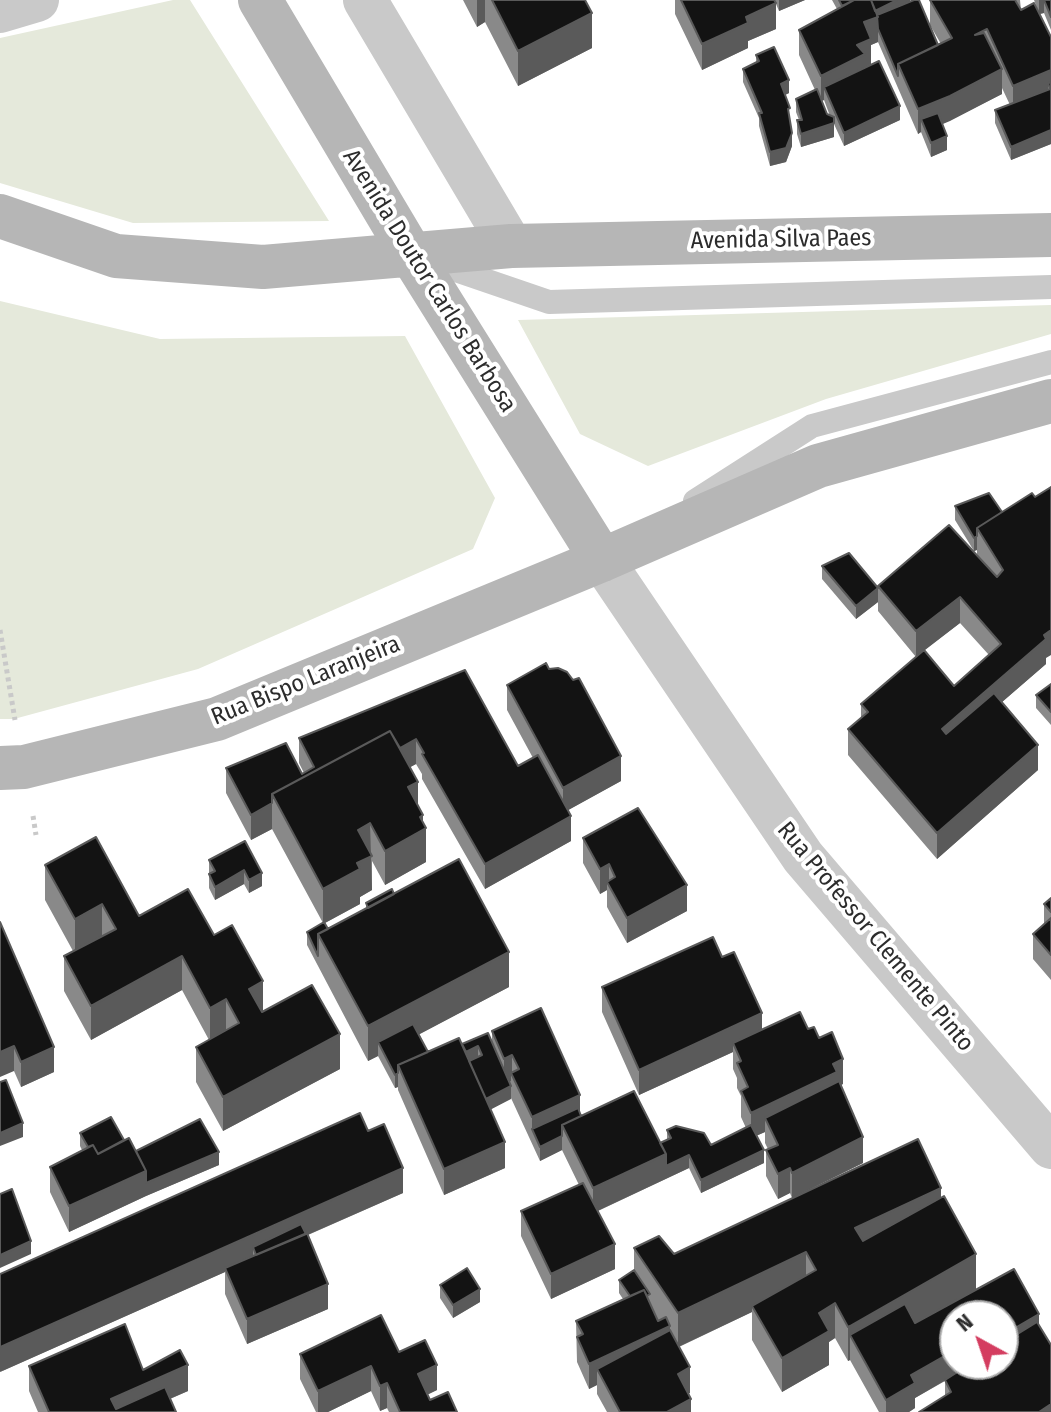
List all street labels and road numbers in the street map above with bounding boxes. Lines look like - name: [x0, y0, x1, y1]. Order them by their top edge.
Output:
- street label: Avenida Doutor Carlos Barbosa: [336, 144, 522, 418]
- street label: Avenida Silva Paes: [690, 224, 872, 256]
- street label: Rua Bispo Laranjeira: [207, 630, 405, 732]
- street label: Rua Professor Clemente Pinto: [771, 816, 979, 1058]

